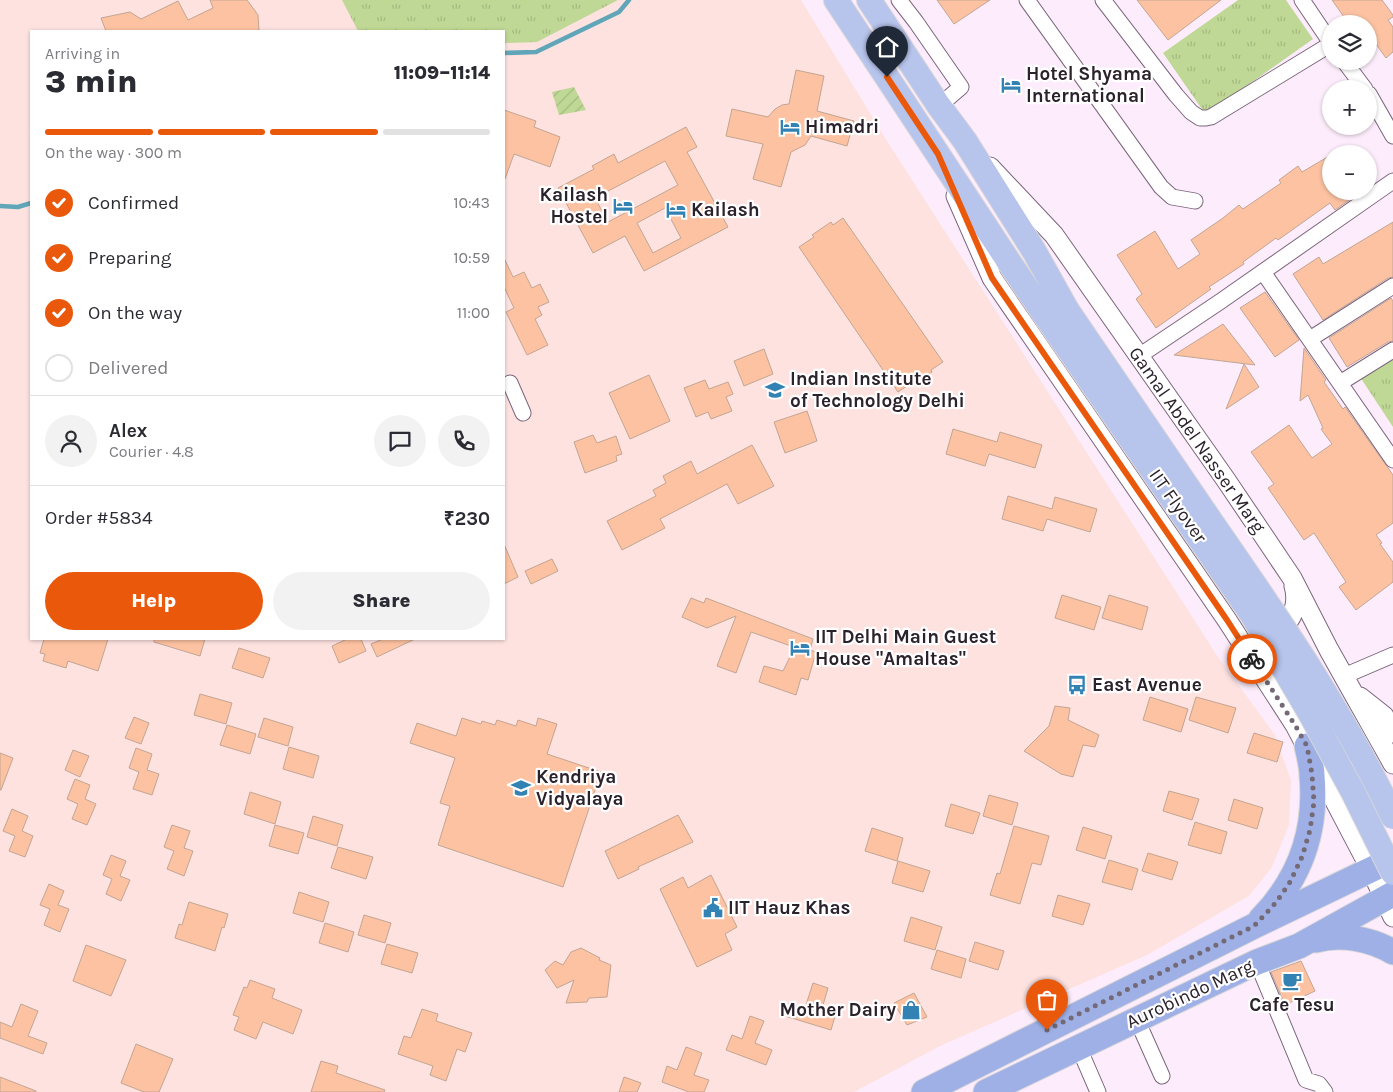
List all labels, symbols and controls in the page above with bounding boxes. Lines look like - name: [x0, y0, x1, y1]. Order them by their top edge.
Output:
- map controls: [1322, 15, 1377, 200]
- button: layers: [1322, 15, 1377, 70]
- pin: [866, 26, 908, 77]
- icon: home: [873, 33, 901, 61]
- text: Arriving in: [45, 44, 120, 63]
- text: 11:09–11:14: [394, 62, 490, 84]
- text: 3 min: [45, 63, 138, 100]
- place label: Hotel Shyama International: [1026, 63, 1152, 107]
- hotel icon: Hotel Shyama International: [1000, 74, 1022, 96]
- button: +: [1322, 80, 1377, 135]
- hotel icon: Himadri: [779, 116, 801, 138]
- place label: Himadri: [805, 116, 879, 138]
- text: On the way · 300 m: [45, 143, 182, 162]
- button: −: [1322, 145, 1377, 200]
- place label: Kailash Hostel: [539, 184, 608, 228]
- icon: check: [45, 189, 73, 217]
- text: Confirmed: [88, 192, 179, 214]
- text: 10:43: [453, 193, 490, 212]
- hotel icon: Kailash Hostel: [612, 195, 634, 217]
- hotel icon: Kailash: [665, 199, 687, 221]
- place label: Kailash: [691, 199, 760, 221]
- icon: check: [45, 244, 73, 272]
- text: Preparing: [88, 247, 171, 269]
- text: 10:59: [453, 248, 490, 267]
- icon: check: [45, 299, 73, 327]
- text: On the way: [88, 302, 182, 324]
- text: 11:00: [457, 303, 490, 322]
- street label: Gamal Abdel Nasser Marg: [1124, 343, 1270, 538]
- text: Delivered: [88, 357, 168, 379]
- place label: Indian Institute of Technology Delhi: [790, 368, 965, 412]
- school or university icon: Indian Institute of Technology Delhi: [764, 379, 786, 401]
- button: person: [45, 415, 97, 467]
- button: chat: [374, 415, 426, 467]
- button: phone: [438, 415, 490, 467]
- text: Alex: [109, 420, 147, 442]
- text: Courier · 4.8: [109, 442, 194, 461]
- street label: IIT Flyover: [1145, 465, 1212, 547]
- text: Order #5834: [45, 507, 153, 529]
- text: ₹230: [444, 508, 490, 530]
- button: Help: [45, 572, 263, 630]
- button: Share: [273, 572, 490, 630]
- place label: IIT Delhi Main Guest House "Amaltas": [815, 626, 996, 670]
- courier: [1227, 634, 1277, 684]
- hotel icon: IIT Delhi Main Guest House "Amaltas": [789, 637, 811, 659]
- icon: bike: [1238, 645, 1266, 673]
- bus stop icon: East Avenue: [1066, 674, 1088, 696]
- place label: East Avenue: [1092, 674, 1202, 696]
- place label: Kendriya Vidyalaya: [536, 766, 624, 810]
- school or university icon: Kendriya Vidyalaya: [510, 777, 532, 799]
- public building icon: IIT Hauz Khas: [702, 897, 724, 919]
- place label: IIT Hauz Khas: [728, 897, 851, 919]
- street label: Aurobindo Marg: [1123, 955, 1257, 1033]
- cafe icon: Cafe Tesu: [1281, 970, 1303, 992]
- pin: [1026, 979, 1068, 1030]
- icon: bag: [1033, 986, 1061, 1014]
- place label: Cafe Tesu: [1249, 994, 1335, 1016]
- place label: Mother Dairy: [780, 999, 896, 1021]
- shop icon: Mother Dairy: [900, 999, 922, 1021]

